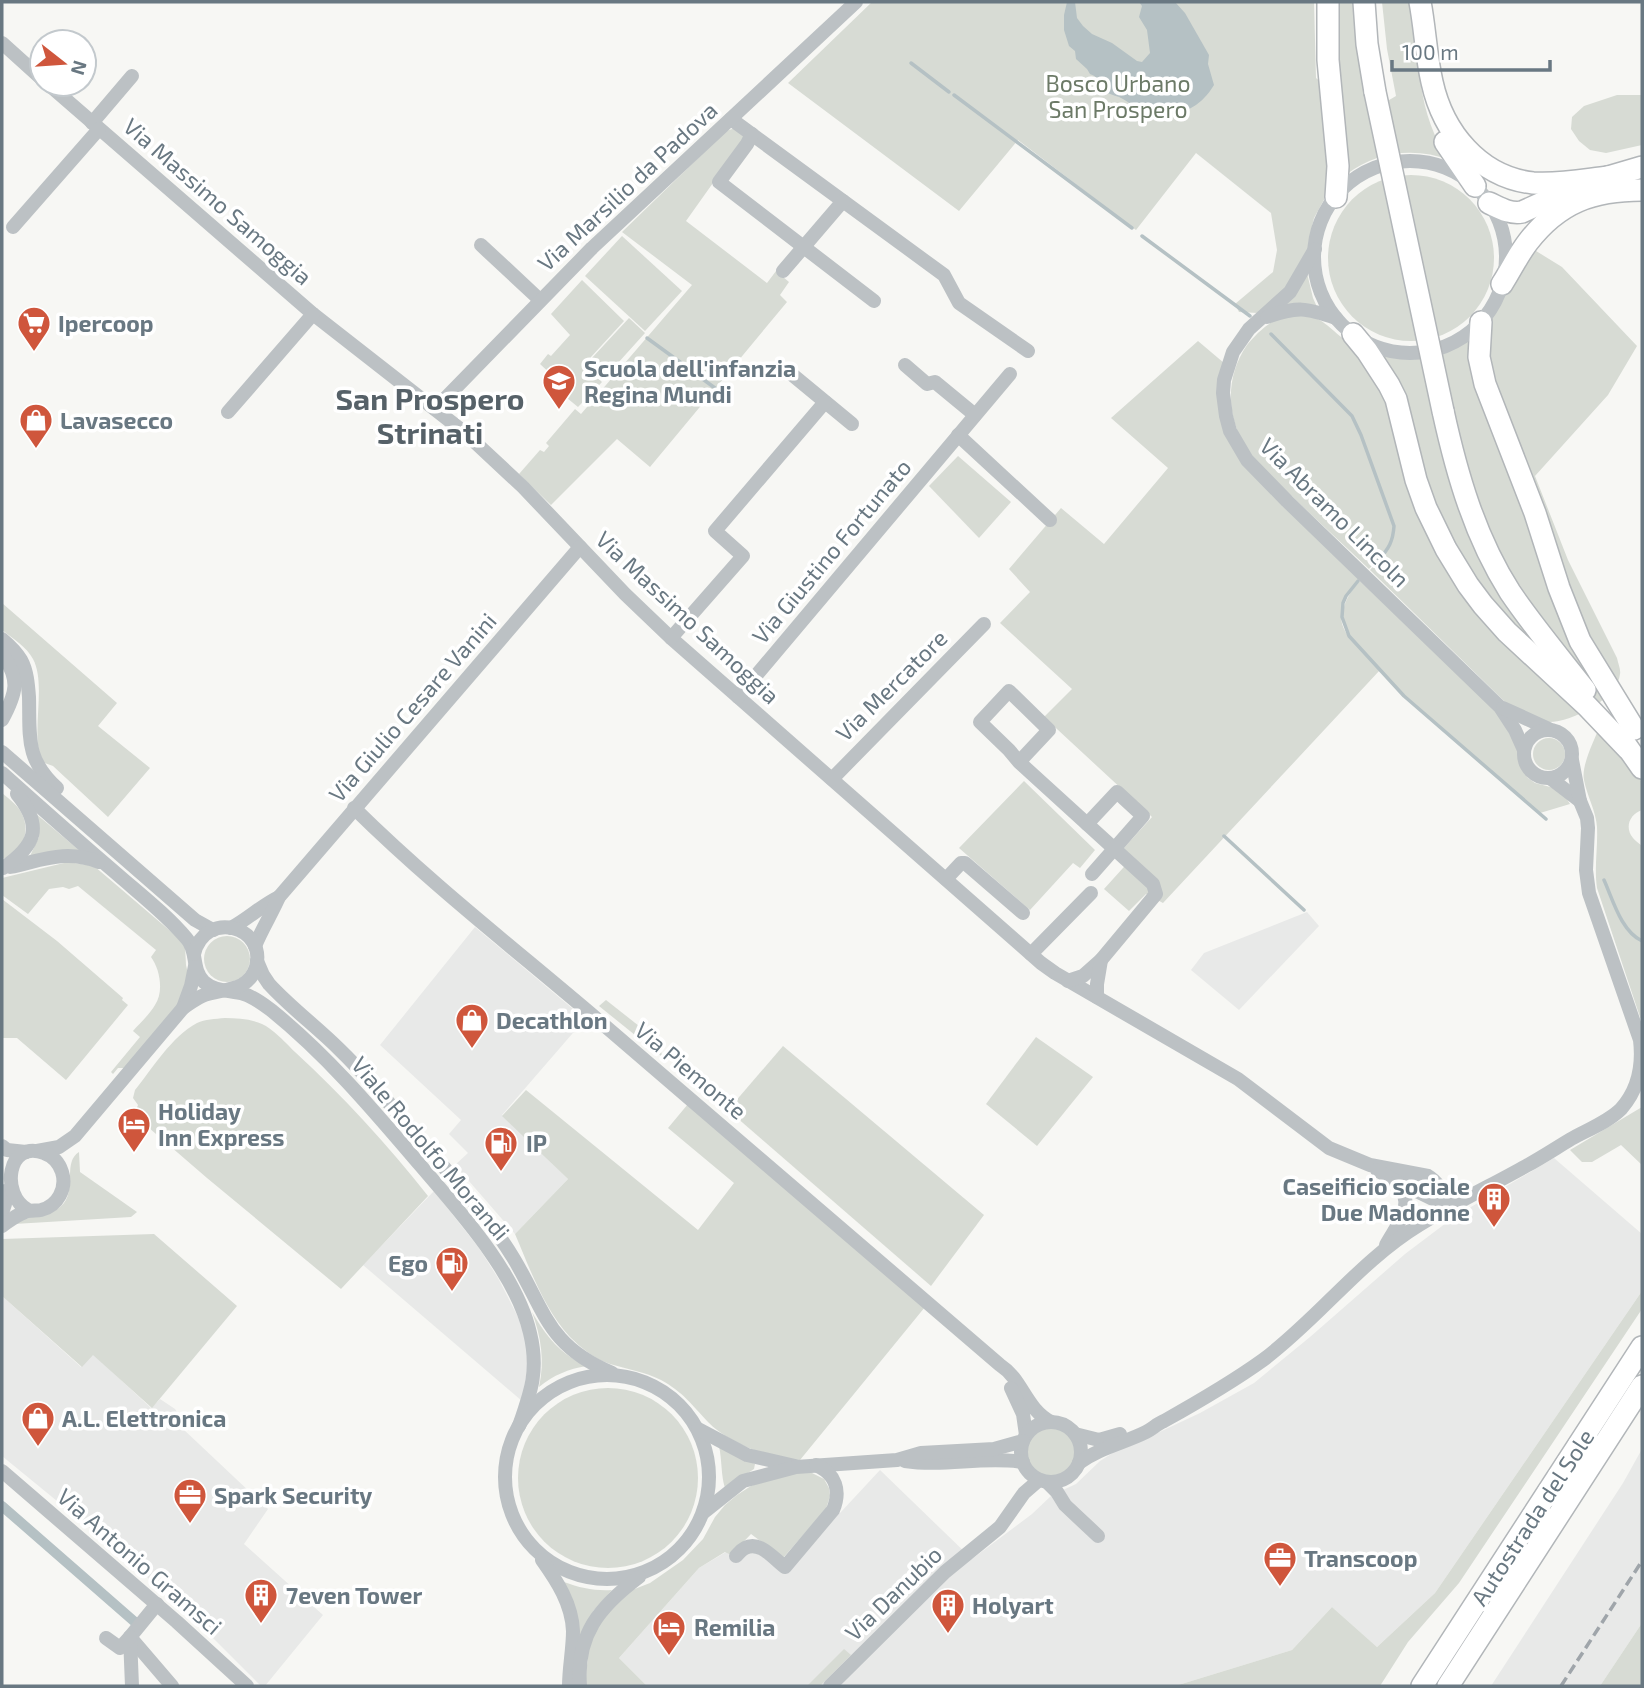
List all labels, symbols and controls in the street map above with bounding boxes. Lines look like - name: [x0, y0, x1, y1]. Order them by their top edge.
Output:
- north arrow: [28, 28, 98, 98]
- scale bar: [1392, 28, 1550, 72]
- text: 100 m: [1402, 39, 1459, 64]
- text: N: [67, 58, 93, 78]
- park label: Bosco Urbano San Prospero: [1046, 69, 1190, 123]
- street label: Via Marsilio da Padova: [531, 95, 723, 277]
- street label: Via Massimo Samoggia: [118, 112, 318, 290]
- supermarket icon: Ipercoop: [15, 304, 53, 353]
- place label: Ipercoop: [58, 309, 154, 337]
- place label: Scuola dell'infanzia Regina Mundi: [584, 354, 796, 408]
- school or university icon: Scuola dell'infanzia Regina Mundi: [540, 362, 578, 411]
- district label: San Prospero Strinati: [335, 380, 525, 450]
- shop icon: Lavasecco: [17, 401, 55, 450]
- place label: Lavasecco: [60, 406, 173, 434]
- street label: Via Abramo Lincoln: [1254, 431, 1416, 593]
- street label: Via Giustino Fortunato: [746, 453, 916, 649]
- street label: Via Massimo Samoggia: [591, 525, 785, 709]
- street label: Via Giulio Cesare Vanini: [322, 607, 502, 807]
- street label: Via Mercatore: [830, 624, 952, 746]
- shop icon: Decathlon: [453, 1001, 491, 1050]
- place label: Decathlon: [496, 1006, 608, 1034]
- street label: Via Piemonte: [630, 1015, 752, 1125]
- street label: Viale Rodolfo Morandi: [346, 1051, 516, 1245]
- place label: Holiday Inn Express: [158, 1097, 285, 1151]
- hotel icon: Holiday Inn Express: [115, 1105, 153, 1154]
- fuel station icon: IP: [482, 1124, 520, 1173]
- place label: IP: [526, 1129, 547, 1157]
- place label: Caseificio sociale Due Madonne: [1282, 1172, 1470, 1226]
- building icon: Caseificio sociale Due Madonne: [1475, 1180, 1513, 1229]
- fuel station icon: Ego: [433, 1244, 471, 1293]
- place label: Ego: [388, 1249, 428, 1277]
- shop icon: A.L. Elettronica: [19, 1399, 57, 1448]
- place label: A.L. Elettronica: [62, 1404, 226, 1432]
- street label: Autostrada del Sole: [1465, 1424, 1599, 1610]
- office icon: Spark Security: [171, 1476, 209, 1525]
- place label: Spark Security: [214, 1481, 372, 1509]
- street label: Via Antonio Gramsci: [52, 1482, 228, 1640]
- office icon: Transcoop: [1261, 1539, 1299, 1588]
- street label: Via Danubio: [839, 1540, 947, 1646]
- place label: Transcoop: [1304, 1544, 1418, 1572]
- building icon: 7even Tower: [242, 1576, 280, 1625]
- place label: 7even Tower: [286, 1581, 422, 1609]
- building icon: Holyart: [929, 1586, 967, 1635]
- place label: Holyart: [972, 1591, 1054, 1619]
- hotel icon: Remilia: [650, 1608, 688, 1657]
- place label: Remilia: [694, 1613, 775, 1641]

